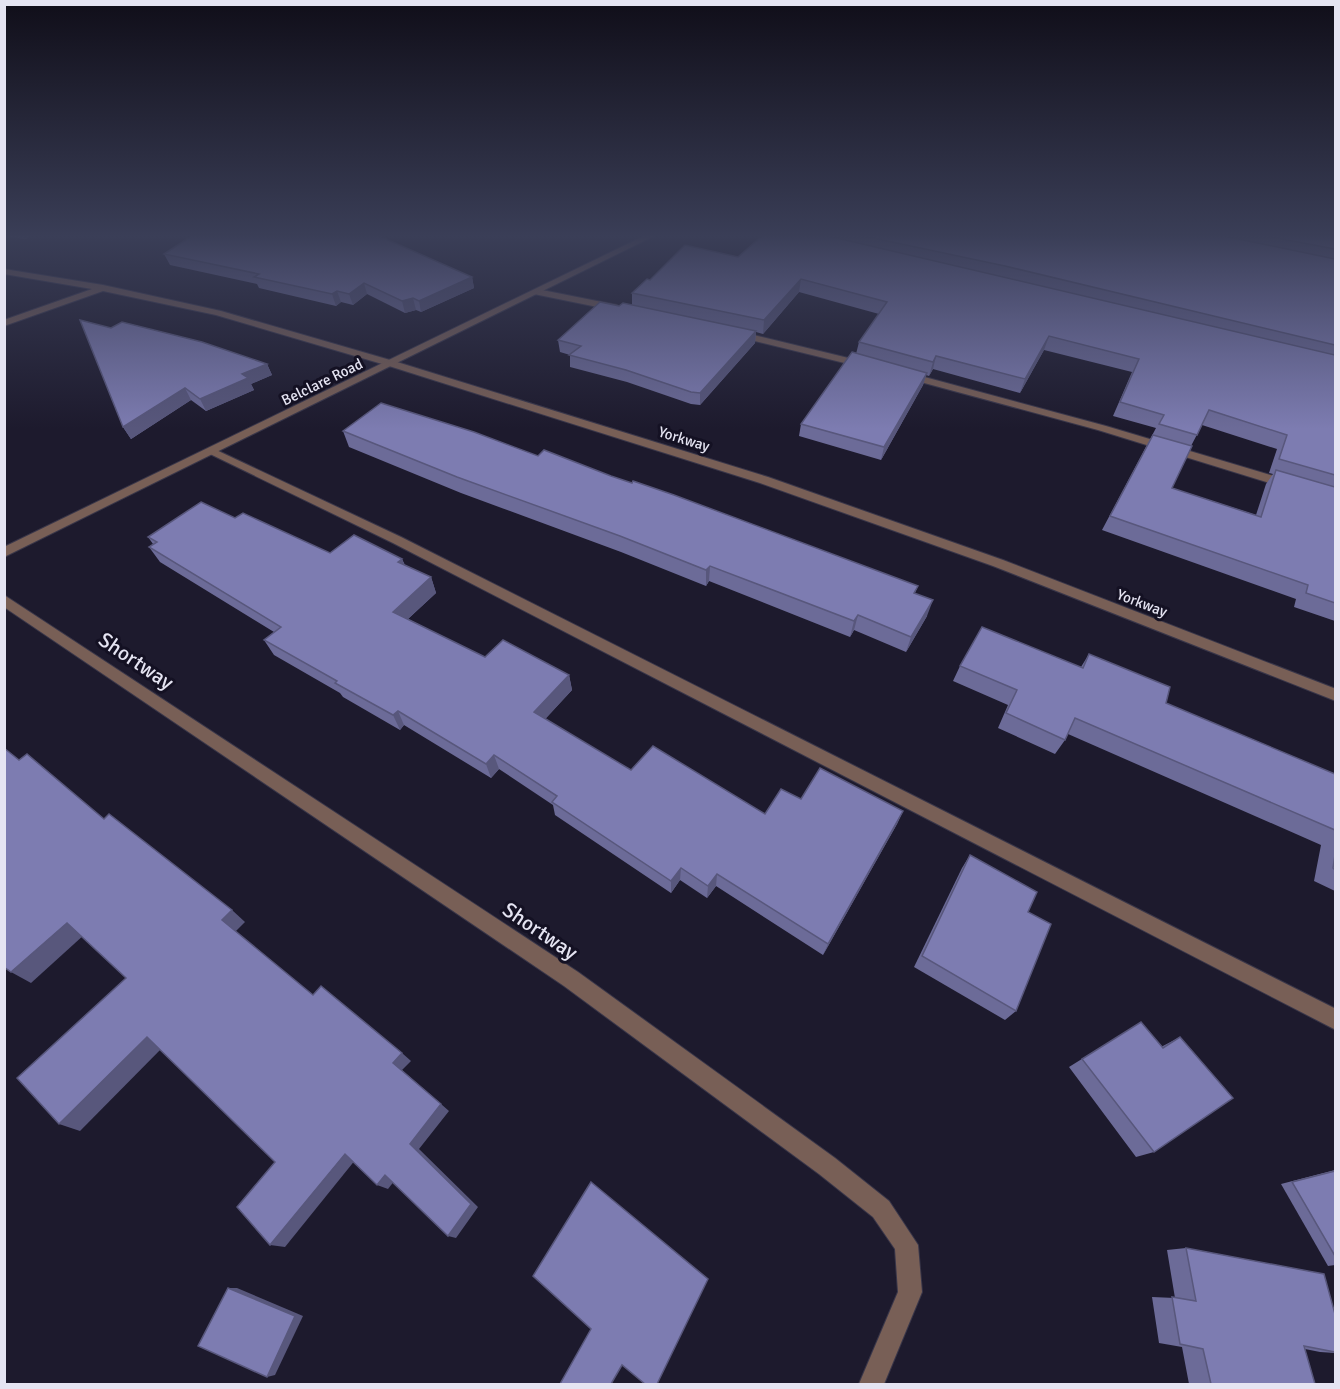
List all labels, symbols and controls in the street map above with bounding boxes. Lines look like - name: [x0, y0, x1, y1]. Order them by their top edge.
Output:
- street label: Belclare Road: [278, 355, 366, 409]
- street label: Yorkway: [656, 423, 712, 455]
- street label: Yorkway: [1114, 585, 1170, 621]
- street label: Shortway: [94, 626, 179, 696]
- street label: Shortway: [498, 896, 583, 966]

